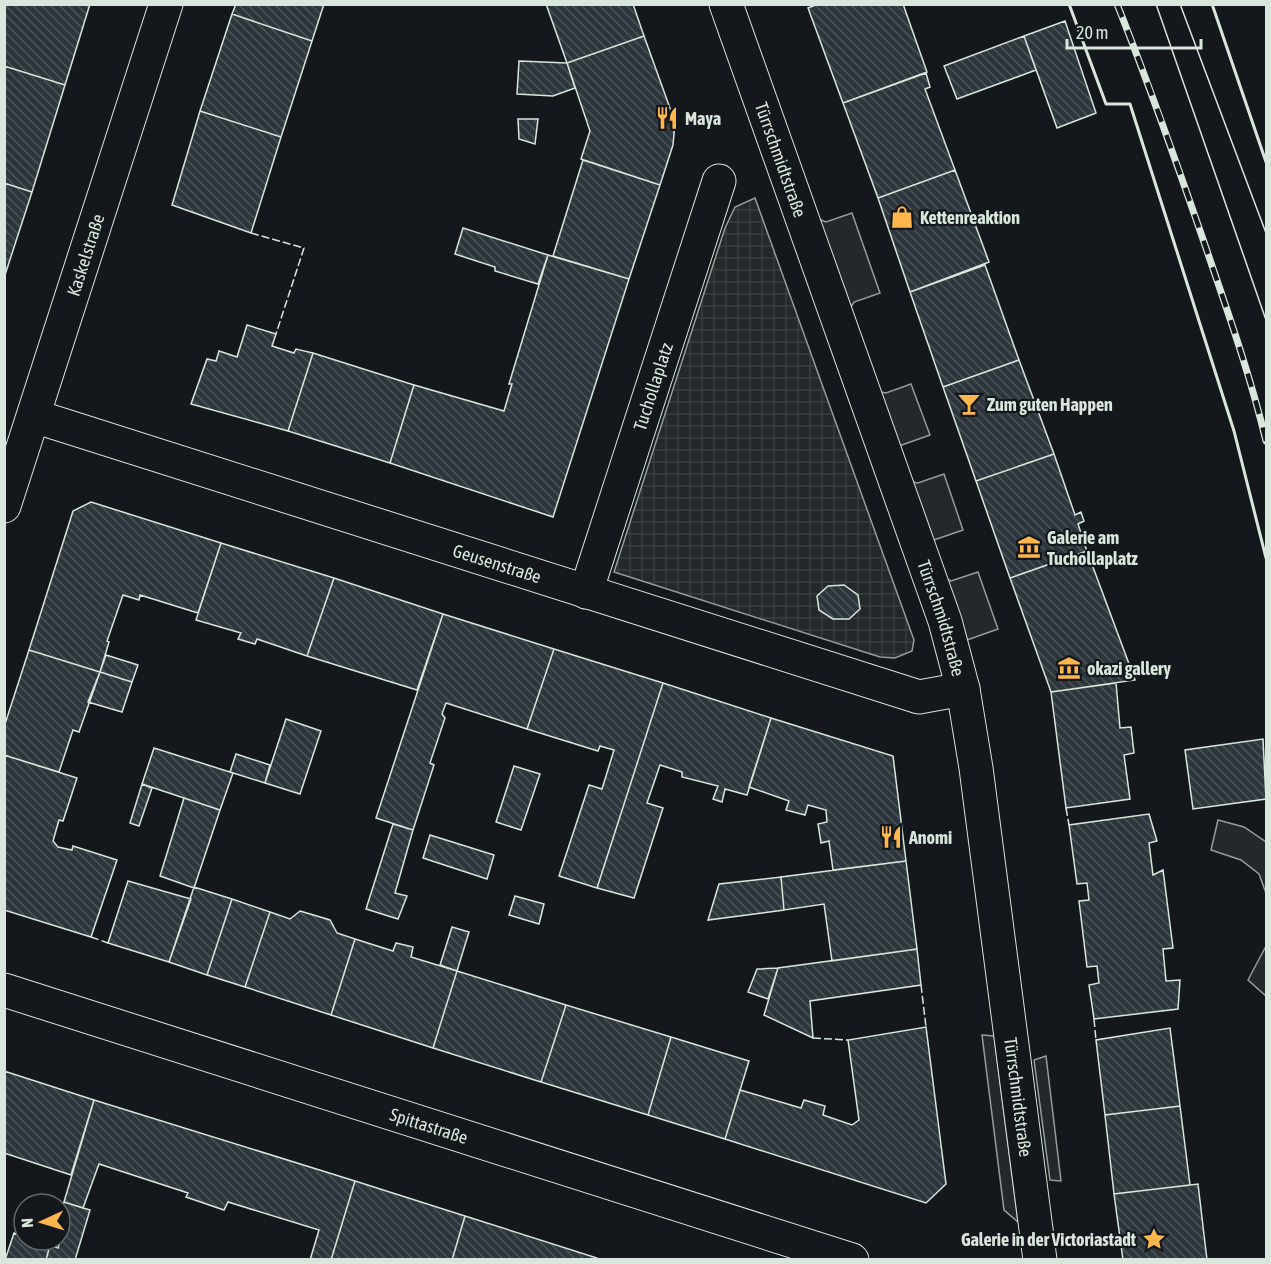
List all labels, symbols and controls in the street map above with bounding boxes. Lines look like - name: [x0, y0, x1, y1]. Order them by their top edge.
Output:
- scale bar: [1067, 12, 1200, 50]
- text: 20 m: [1076, 22, 1108, 43]
- street label: Türrschmidtstraße: [751, 99, 811, 220]
- restaurant icon: Maya: [654, 105, 680, 131]
- place label: Maya: [685, 108, 721, 129]
- shop icon: Kettenreaktion: [889, 204, 915, 230]
- place label: Kettenreaktion: [920, 207, 1020, 228]
- street label: Kaskelstraße: [62, 211, 108, 299]
- street label: Tuchollaplatz: [629, 340, 677, 433]
- bar icon: Zum guten Happen: [956, 391, 982, 417]
- place label: Zum guten Happen: [987, 394, 1113, 415]
- place label: Galerie am Tuchollaplatz: [1047, 527, 1138, 569]
- museum icon: Galerie am Tuchollaplatz: [1016, 534, 1042, 560]
- street label: Geusenstraße: [451, 539, 544, 587]
- street label: Türrschmidtstraße: [914, 557, 970, 678]
- museum icon: okazi gallery: [1056, 655, 1082, 681]
- place label: okazi gallery: [1087, 658, 1171, 679]
- restaurant icon: Anomi: [878, 824, 904, 850]
- place label: Anomi: [908, 827, 952, 848]
- street label: Türrschmidtstraße: [1001, 1036, 1037, 1158]
- street label: Spittastraße: [387, 1103, 471, 1148]
- north arrow: [12, 1192, 72, 1252]
- text: N: [18, 1218, 36, 1228]
- place icon: Galerie in der Victoriastadt: [1141, 1226, 1167, 1252]
- place label: Galerie in der Victoriastadt: [961, 1229, 1137, 1250]

